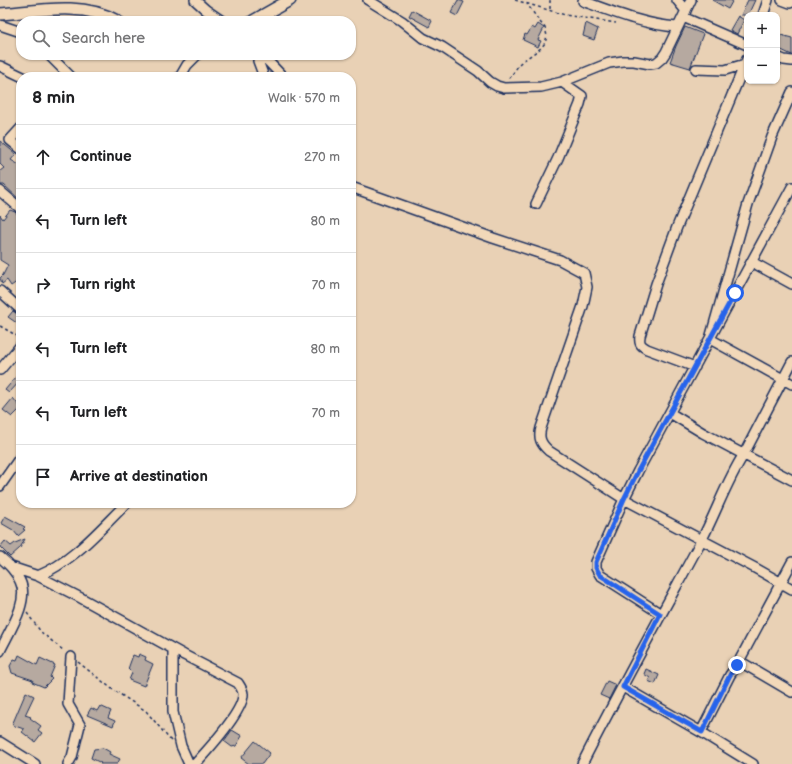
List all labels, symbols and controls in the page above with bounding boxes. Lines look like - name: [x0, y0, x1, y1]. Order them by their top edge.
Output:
- map controls: [744, 12, 780, 84]
- button: +: [744, 12, 780, 48]
- search box: [16, 16, 356, 60]
- icon: search: [30, 27, 52, 49]
- text: Search here: [62, 29, 145, 48]
- button: −: [744, 48, 780, 84]
- text: 8 min: [32, 88, 75, 108]
- text: Walk · 570 m: [268, 90, 340, 106]
- icon: ahead: [32, 146, 54, 168]
- text: Continue: [70, 147, 132, 166]
- text: 270 m: [304, 149, 340, 165]
- icon: left: [32, 210, 54, 232]
- text: Turn left: [70, 211, 127, 230]
- text: 80 m: [311, 213, 340, 229]
- icon: right: [32, 274, 54, 296]
- text: Turn right: [70, 275, 135, 294]
- text: 70 m: [312, 277, 340, 293]
- route start: [726, 284, 744, 302]
- icon: left: [32, 338, 54, 360]
- text: Turn left: [70, 339, 127, 358]
- text: 80 m: [311, 341, 340, 357]
- icon: left: [32, 402, 54, 424]
- text: Turn left: [70, 403, 127, 422]
- text: 70 m: [312, 405, 340, 421]
- icon: arrive: [32, 466, 54, 488]
- text: Arrive at destination: [70, 467, 208, 486]
- route end: [728, 656, 746, 674]

